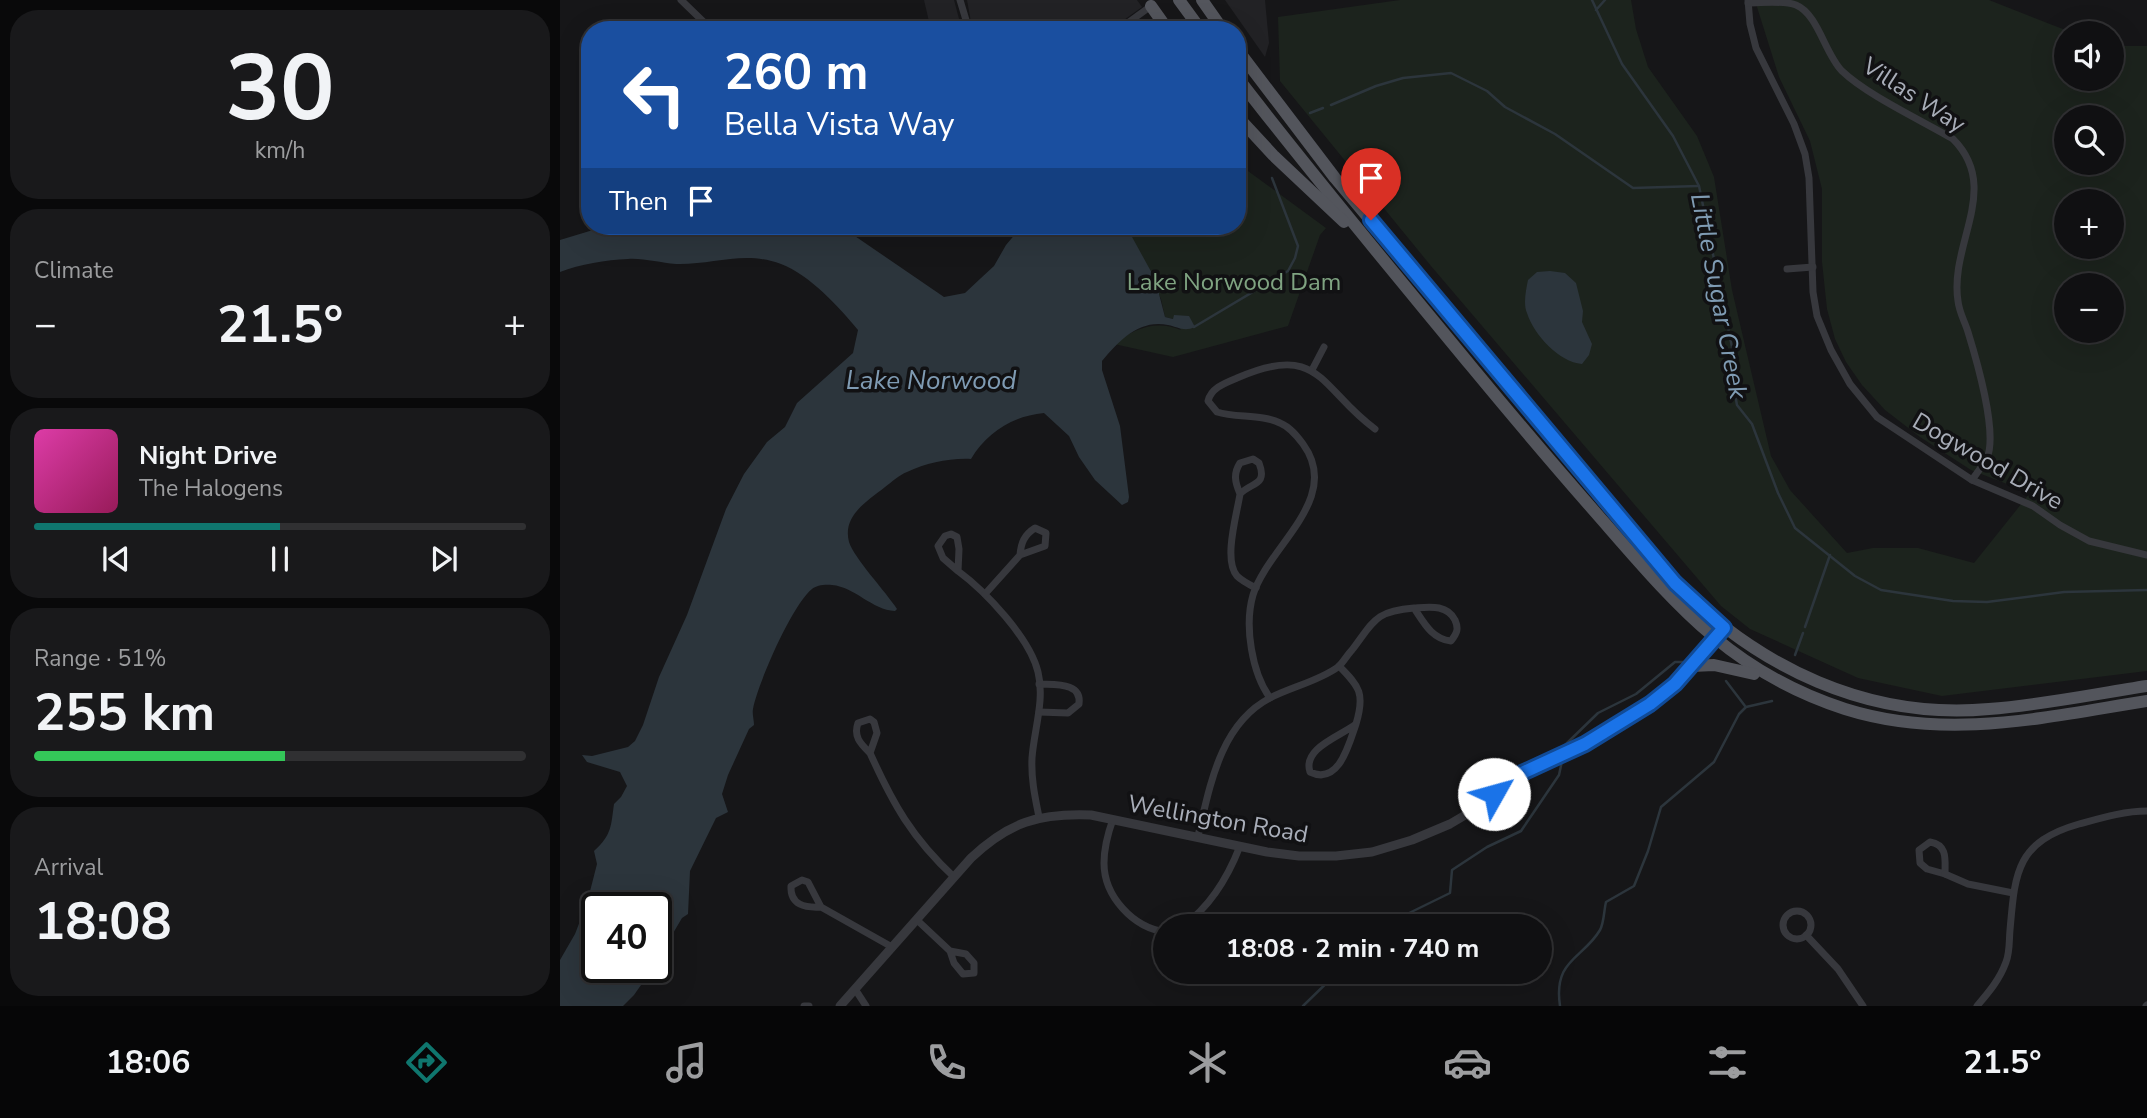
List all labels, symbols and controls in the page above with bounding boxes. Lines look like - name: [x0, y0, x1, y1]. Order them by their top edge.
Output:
- map controls: [2054, 21, 2124, 343]
- button: sound: [2054, 21, 2124, 91]
- text: 30: [225, 27, 335, 151]
- text: 260 m: [724, 39, 868, 106]
- icon: left: [609, 49, 700, 140]
- street label: Villas Way: [1855, 49, 1972, 141]
- text: Bella Vista Way: [724, 103, 955, 146]
- button: search: [2054, 105, 2124, 175]
- text: km/h: [255, 135, 305, 166]
- pin: [1341, 148, 1401, 220]
- icon: arrive: [1352, 159, 1390, 197]
- icon: arrive: [682, 182, 720, 220]
- text: Then: [609, 184, 668, 219]
- button: +: [2054, 189, 2124, 259]
- water label: Little Sugar Creek: [1682, 190, 1756, 403]
- text: Climate: [34, 255, 114, 286]
- park label: Lake Norwood Dam: [1127, 266, 1341, 298]
- button: −: [2054, 273, 2124, 343]
- text: 21.5°: [217, 289, 343, 360]
- text: −: [34, 299, 57, 350]
- text: +: [503, 299, 526, 350]
- water label: Lake Norwood: [846, 363, 1017, 398]
- street label: Dogwood Drive: [1907, 405, 2069, 517]
- text: Night Drive: [139, 438, 277, 473]
- text: The Halogens: [139, 473, 283, 504]
- icon: previous: [97, 540, 135, 578]
- icon: pause: [261, 540, 299, 578]
- icon: next: [425, 540, 463, 578]
- text: Range · 51%: [34, 643, 166, 674]
- text: 255 km: [34, 677, 215, 748]
- position arrow: [1457, 757, 1531, 831]
- street label: Wellington Road: [1125, 787, 1311, 851]
- text: Arrival: [34, 852, 103, 883]
- text: 18:08: [34, 886, 172, 957]
- speed limit sign: 40: [581, 892, 672, 983]
- text: 18:08 · 2 min · 740 m: [1226, 931, 1479, 966]
- icon: directions: [402, 1038, 451, 1087]
- icon: music: [662, 1038, 711, 1087]
- icon: phone: [922, 1038, 971, 1087]
- icon: climate: [1183, 1038, 1232, 1087]
- icon: car: [1443, 1038, 1492, 1087]
- icon: filters: [1703, 1038, 1752, 1087]
- text: 18:06: [106, 1041, 190, 1084]
- text: 21.5°: [1964, 1041, 2041, 1084]

